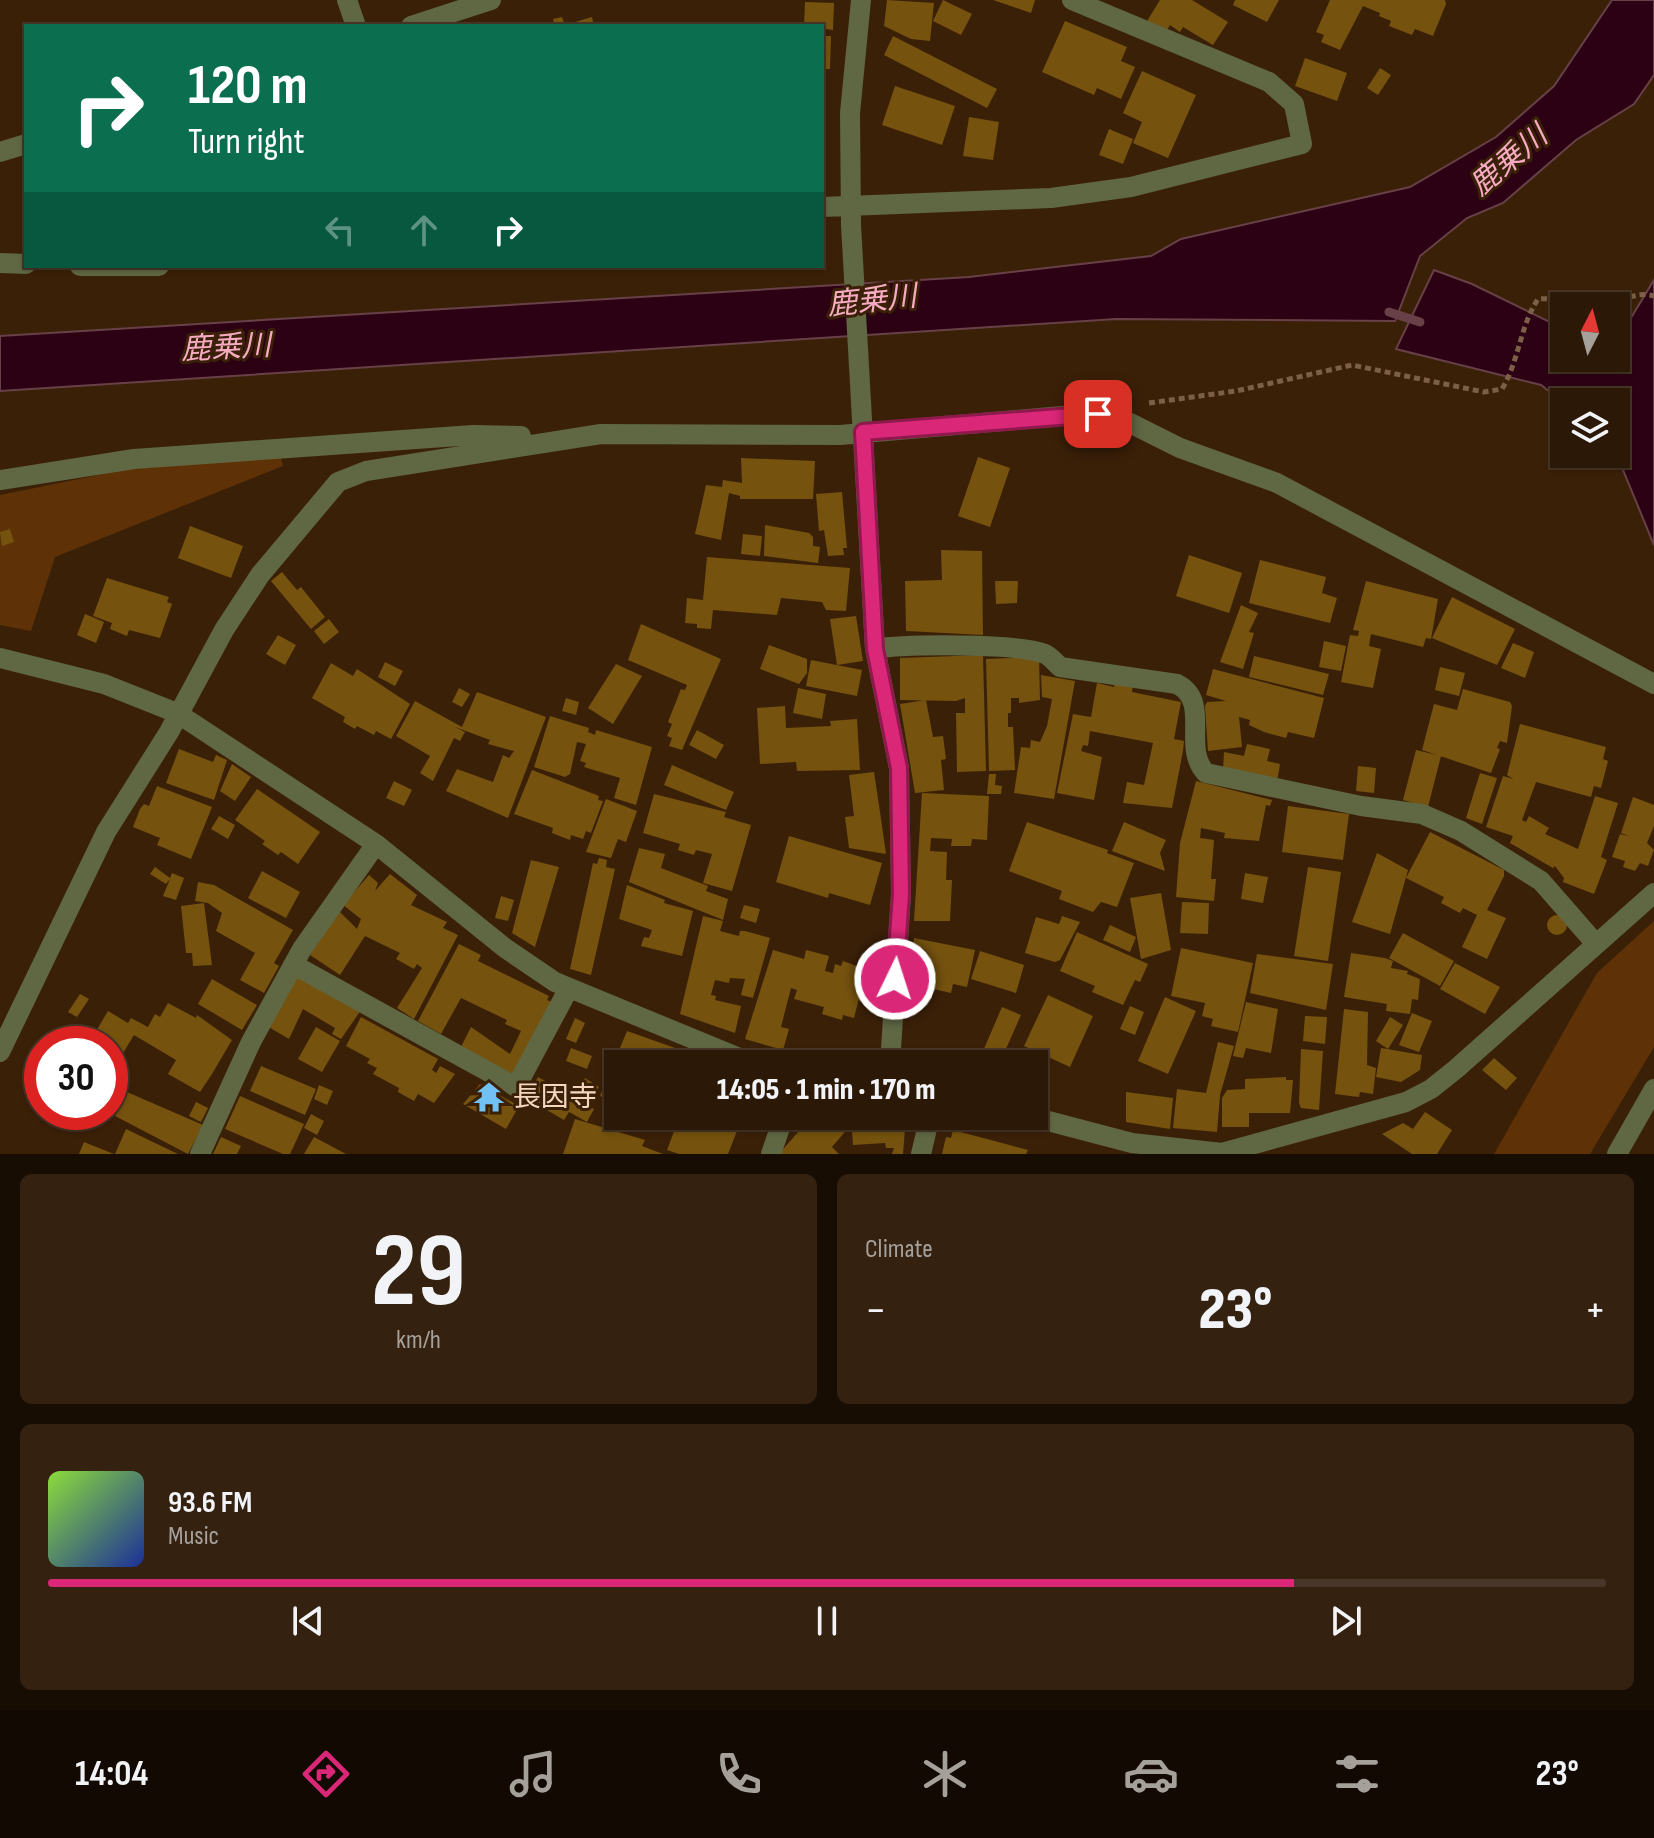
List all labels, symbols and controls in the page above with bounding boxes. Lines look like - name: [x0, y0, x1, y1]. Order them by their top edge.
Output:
- text: 120 m: [188, 53, 308, 120]
- icon: right: [56, 56, 160, 160]
- water label: 鹿乗川: [1463, 116, 1557, 204]
- text: Turn right: [188, 121, 305, 164]
- icon: left: [318, 208, 362, 252]
- icon: ahead: [402, 208, 446, 252]
- icon: right: [486, 208, 530, 252]
- water label: 鹿乗川: [825, 278, 922, 324]
- north arrow: [1550, 292, 1630, 372]
- map controls: [1550, 292, 1630, 468]
- water label: 鹿乗川: [180, 328, 275, 368]
- pin: [1064, 380, 1132, 448]
- button: layers: [1550, 388, 1630, 468]
- icon: arrive: [1076, 392, 1120, 436]
- position arrow: [853, 937, 937, 1021]
- speed limit sign: 30: [24, 1026, 128, 1130]
- text: 14:05 · 1 min · 170 m: [717, 1072, 935, 1108]
- temple icon: 長因寺: [472, 1080, 506, 1114]
- place label: 長因寺: [513, 1081, 597, 1114]
- text: 29: [371, 1210, 466, 1335]
- text: Climate: [865, 1234, 933, 1265]
- text: 23°: [1199, 1274, 1272, 1346]
- text: −: [865, 1284, 887, 1337]
- text: +: [1584, 1284, 1606, 1337]
- text: km/h: [396, 1325, 441, 1356]
- text: 93.6 FM: [168, 1485, 252, 1521]
- text: Music: [168, 1521, 219, 1552]
- icon: previous: [286, 1599, 330, 1643]
- icon: pause: [805, 1599, 849, 1643]
- icon: next: [1324, 1599, 1368, 1643]
- icon: directions: [298, 1746, 354, 1802]
- icon: music: [505, 1746, 561, 1802]
- icon: phone: [711, 1746, 767, 1802]
- icon: climate: [917, 1746, 973, 1802]
- icon: car: [1123, 1746, 1179, 1802]
- icon: filters: [1329, 1746, 1385, 1802]
- text: 14:04: [75, 1753, 148, 1796]
- text: 23°: [1536, 1753, 1579, 1796]

